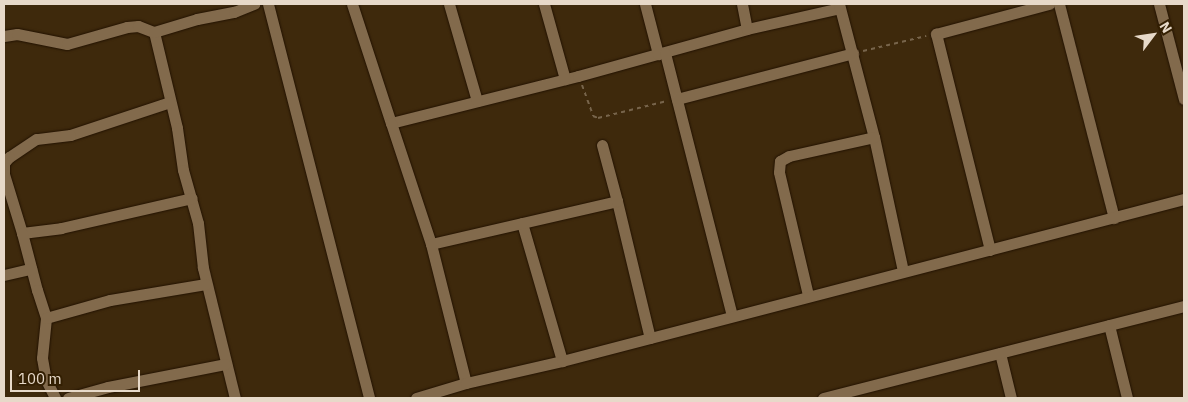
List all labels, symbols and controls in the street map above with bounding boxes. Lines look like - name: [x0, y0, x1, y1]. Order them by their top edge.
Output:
- north arrow: [1128, 10, 1178, 60]
- text: N: [1156, 18, 1176, 36]
- scale bar: [12, 360, 142, 392]
- text: 100 m: [18, 369, 62, 388]

